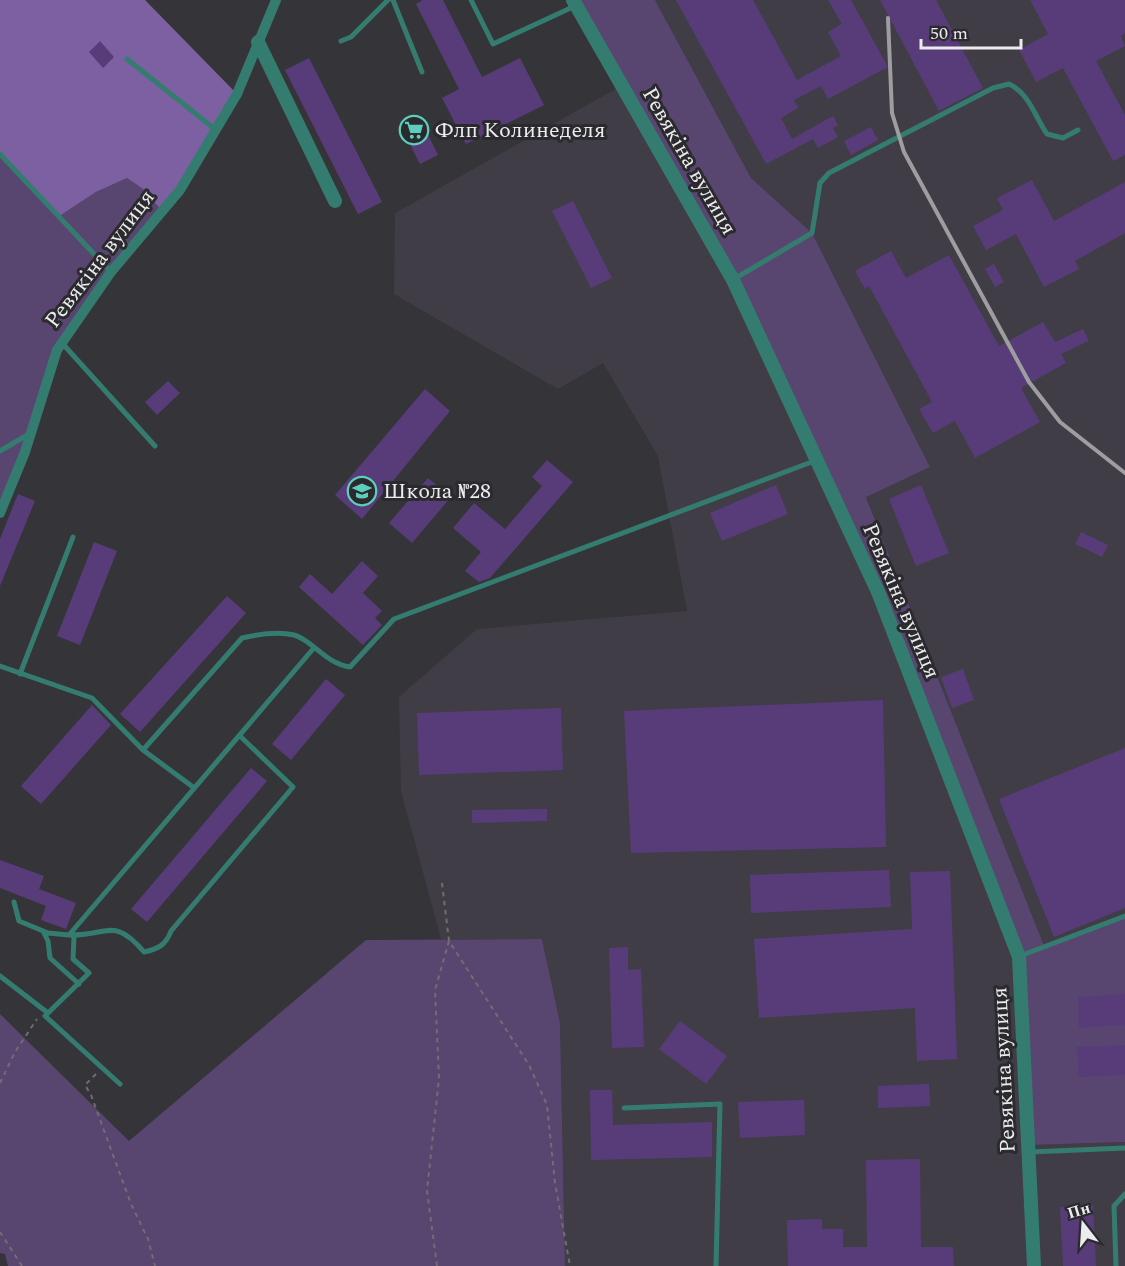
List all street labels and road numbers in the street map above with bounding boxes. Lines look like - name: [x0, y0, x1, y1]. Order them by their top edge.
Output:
- street label: Ревякіна вулиця: [633, 81, 745, 241]
- street label: Ревякіна вулиця: [37, 183, 163, 335]
- street label: Ревякіна вулиця: [853, 518, 949, 684]
- street label: Ревякіна вулиця: [983, 986, 1025, 1154]

